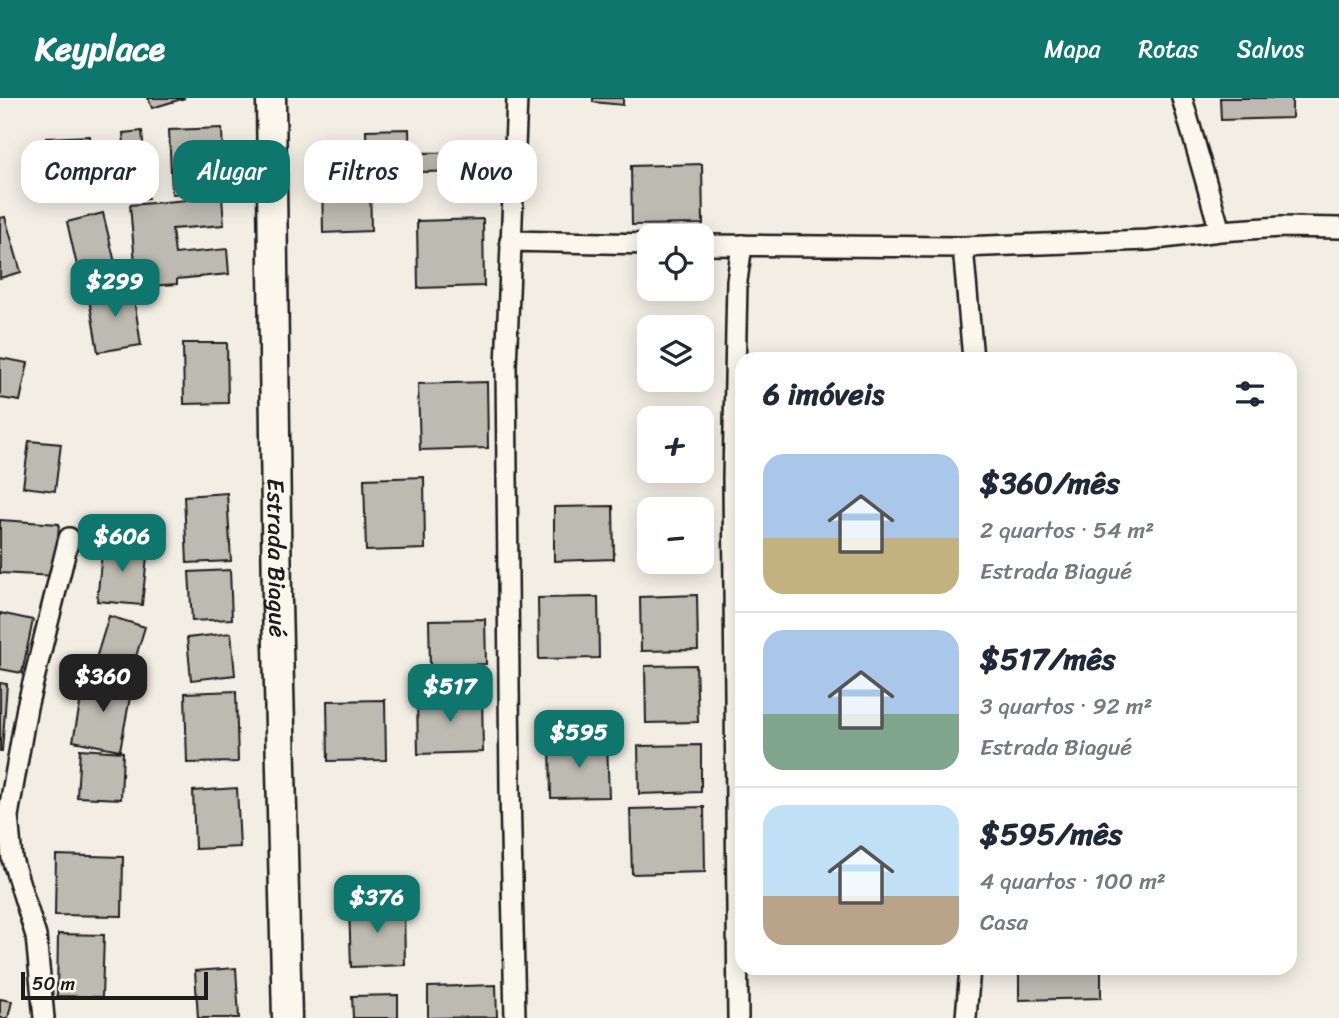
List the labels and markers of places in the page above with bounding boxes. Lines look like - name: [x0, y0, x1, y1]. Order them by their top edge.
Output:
- pin: $299: [74, 260, 156, 319]
- pin: $606: [81, 514, 163, 574]
- pin: $360: [62, 654, 144, 714]
- pin: $517: [409, 664, 491, 724]
- pin: $595: [538, 710, 620, 770]
- pin: $376: [336, 876, 418, 935]

